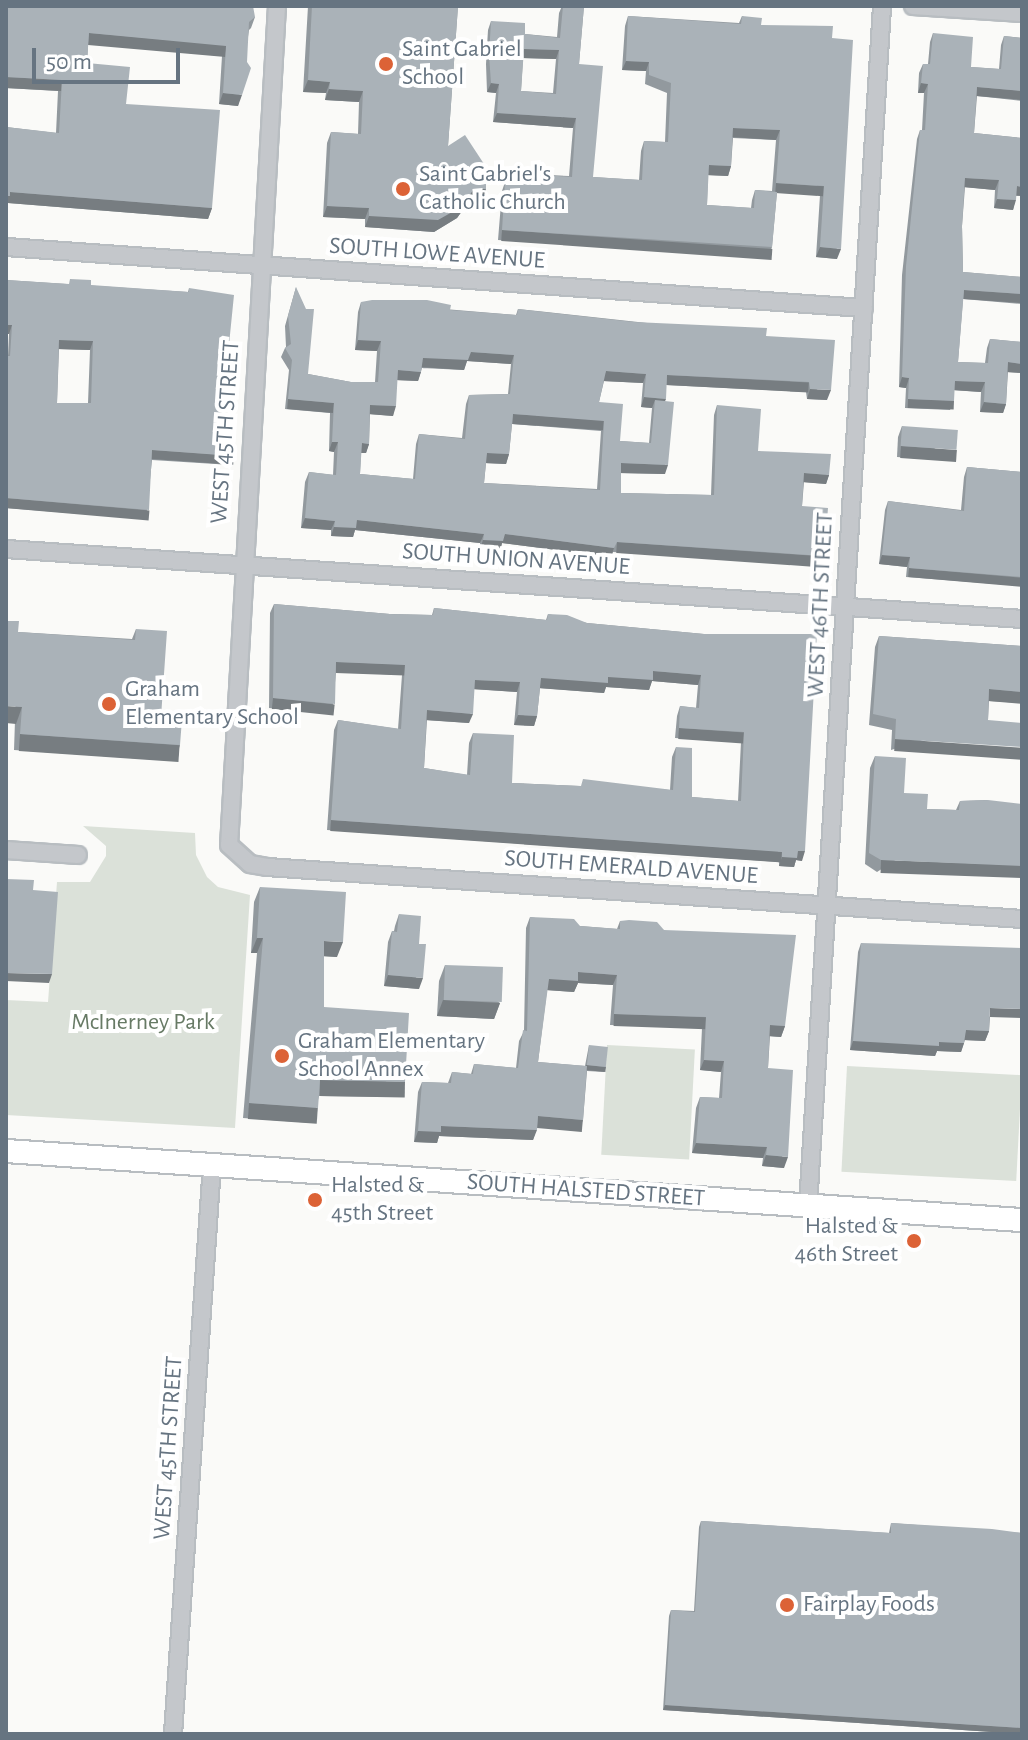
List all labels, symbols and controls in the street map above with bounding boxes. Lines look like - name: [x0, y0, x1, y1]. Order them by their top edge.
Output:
- scale bar: [36, 32, 184, 82]
- place label: Saint Gabriel School: [402, 36, 522, 92]
- text: 50 m: [46, 50, 92, 74]
- marker: Saint Gabriel School: [377, 55, 395, 73]
- place label: Saint Gabriel's Catholic Church: [419, 161, 566, 217]
- marker: Saint Gabriel's Catholic Church: [394, 180, 412, 198]
- street label: SOUTH LOWE AVENUE: [328, 232, 546, 276]
- street label: WEST 45TH STREET: [205, 339, 247, 525]
- street label: WEST 46TH STREET: [802, 512, 840, 698]
- street label: SOUTH UNION AVENUE: [401, 538, 631, 582]
- place label: Graham Elementary School: [125, 676, 299, 732]
- marker: Graham Elementary School: [100, 695, 118, 713]
- street label: SOUTH EMERALD AVENUE: [503, 845, 759, 891]
- park label: McInerney Park: [71, 1009, 215, 1037]
- place label: Graham Elementary School Annex: [298, 1028, 485, 1084]
- marker: Graham Elementary School Annex: [273, 1047, 291, 1065]
- street label: SOUTH HALSTED STREET: [466, 1168, 706, 1214]
- place label: Halsted & 45th Street: [331, 1172, 433, 1228]
- marker: Halsted & 45th Street: [306, 1191, 324, 1209]
- place label: Halsted & 46th Street: [795, 1213, 898, 1269]
- marker: Halsted & 46th Street: [905, 1232, 923, 1250]
- street label: WEST 45TH STREET: [148, 1355, 190, 1541]
- place label: Fairplay Foods: [803, 1591, 935, 1619]
- marker: Fairplay Foods: [778, 1596, 796, 1614]

